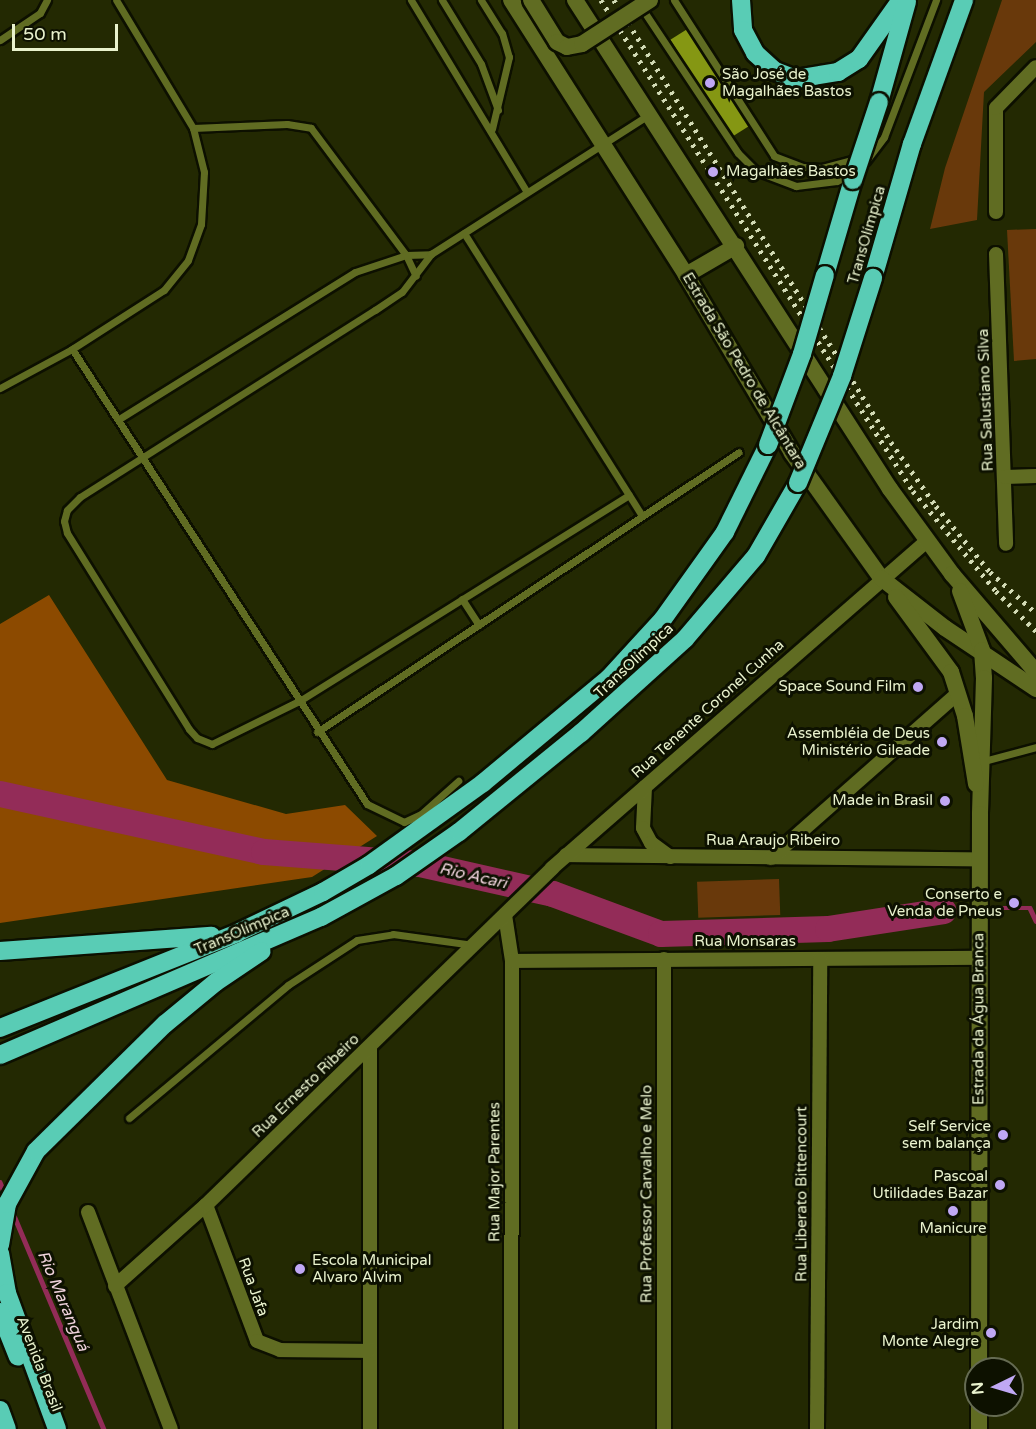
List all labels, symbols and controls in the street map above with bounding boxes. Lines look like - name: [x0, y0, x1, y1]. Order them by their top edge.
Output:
- scale bar: [15, 12, 122, 50]
- text: 50 m: [23, 23, 67, 45]
- place label: São José de Magalhães Bastos: [722, 65, 852, 100]
- marker: São José de Magalhães Bastos: [703, 76, 717, 90]
- marker: Magalhães Bastos: [704, 163, 722, 181]
- place label: Magalhães Bastos: [726, 163, 856, 181]
- street label: TransOlímpica: [844, 184, 890, 286]
- street label: Estrada São Pedro de Alcântara: [678, 270, 810, 472]
- street label: Rua Salustiano Silva: [975, 328, 997, 472]
- street label: TransOlímpica: [591, 620, 677, 702]
- street label: Rua Tenente Coronel Cunha: [628, 636, 788, 782]
- place label: Space Sound Film: [778, 678, 906, 696]
- marker: Space Sound Film: [911, 680, 925, 694]
- place label: Assembléia de Deus Ministério Gileade: [787, 724, 930, 759]
- marker: Assembléia de Deus Ministério Gileade: [935, 735, 949, 749]
- place label: Made in Brasil: [832, 792, 933, 810]
- marker: Made in Brasil: [938, 794, 952, 808]
- street label: Rua Araujo Ribeiro: [706, 832, 840, 850]
- water label: Rio Acari: [437, 859, 509, 893]
- place label: Conserto e Venda de Pneus: [887, 885, 1002, 920]
- marker: Conserto e Venda de Pneus: [1007, 896, 1021, 910]
- street label: TransOlímpica: [192, 903, 292, 959]
- street label: Rua Monsaras: [694, 933, 796, 951]
- street label: Estrada da Água Branca: [970, 933, 988, 1105]
- street label: Rua Ernesto Ribeiro: [249, 1030, 363, 1142]
- street label: Rua Professor Carvalho e Melo: [638, 1085, 656, 1303]
- street label: Rua Major Parentes: [486, 1102, 504, 1242]
- street label: Rua Liberato Bittencourt: [793, 1106, 811, 1282]
- place label: Self Service sem balança: [902, 1117, 991, 1152]
- marker: Self Service sem balança: [996, 1128, 1010, 1142]
- place label: Pascoal Utilidades Bazar: [872, 1167, 988, 1202]
- marker: Pascoal Utilidades Bazar: [993, 1178, 1007, 1192]
- marker: Manicure: [946, 1204, 960, 1218]
- place label: Manicure: [920, 1220, 986, 1238]
- water label: Rio Maranguá: [33, 1248, 93, 1354]
- place label: Escola Municipal Alvaro Alvim: [312, 1251, 431, 1286]
- street label: Rua Jafa: [234, 1255, 272, 1319]
- marker: Escola Municipal Alvaro Alvim: [293, 1262, 307, 1276]
- street label: Avenida Brasil: [13, 1314, 65, 1414]
- place label: Jardim Monte Alegre: [882, 1315, 979, 1350]
- marker: Jardim Monte Alegre: [984, 1326, 998, 1340]
- north arrow: [964, 1357, 1024, 1417]
- text: N: [968, 1381, 989, 1396]

